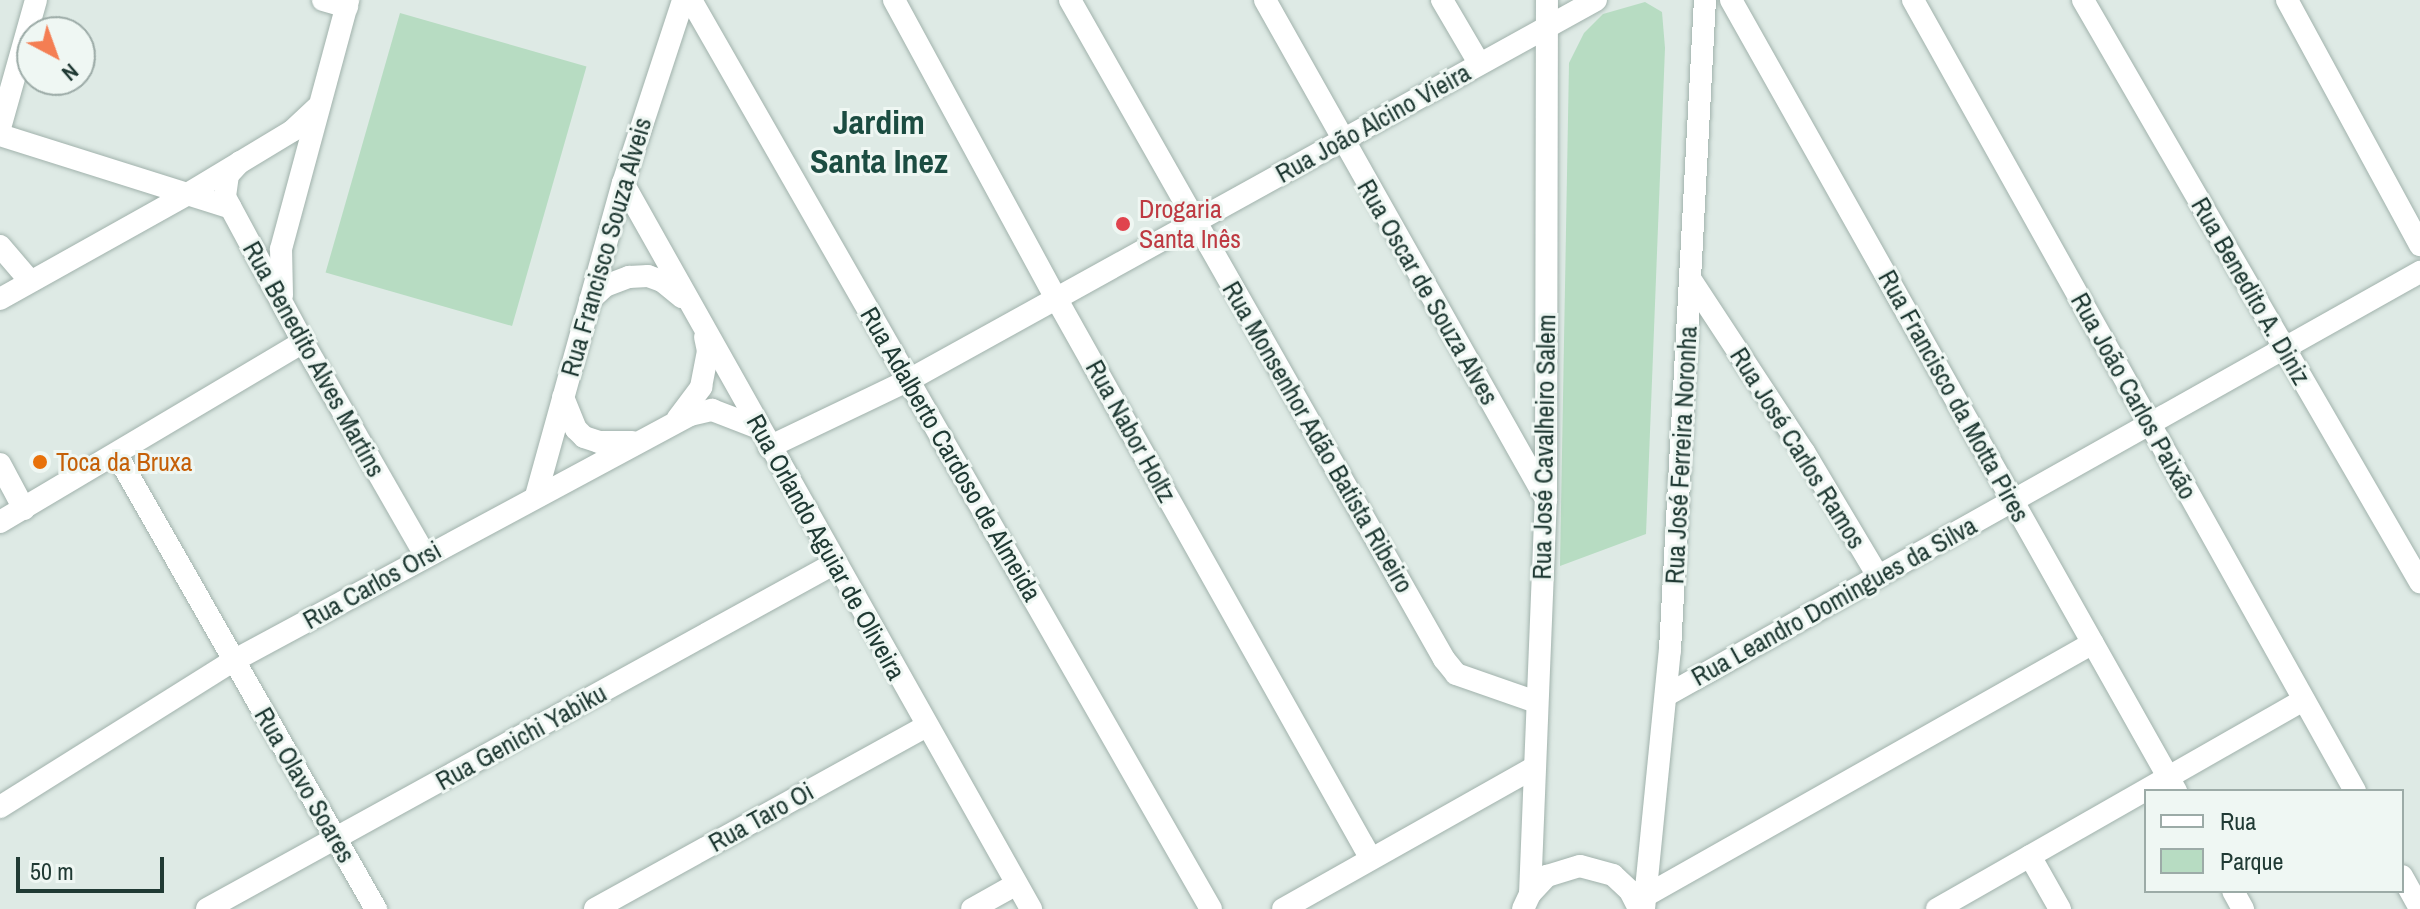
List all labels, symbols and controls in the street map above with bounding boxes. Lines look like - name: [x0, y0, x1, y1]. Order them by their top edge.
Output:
- north arrow: [16, 16, 96, 96]
- street label: Rua João Alcino Vieira: [1270, 56, 1476, 190]
- text: N: [56, 57, 85, 88]
- district label: Jardim Santa Inez: [810, 102, 948, 182]
- street label: Rua Francisco Souza Alveis: [554, 113, 658, 381]
- street label: Rua Oscar de Souza Alves: [1350, 173, 1506, 411]
- street label: Rua Benedito A. Diniz: [2184, 191, 2318, 391]
- place label: Drogaria Santa Inês: [1139, 193, 1241, 254]
- marker: Drogaria Santa Inês: [1114, 215, 1132, 233]
- street label: Rua Benedito Alves Martins: [236, 235, 392, 483]
- street label: Rua Francisco da Motta Pires: [1872, 265, 2036, 527]
- street label: Rua Monsenhor Adão Batista Ribeiro: [1216, 275, 1420, 599]
- street label: Rua João Carlos Paixão: [2064, 287, 2204, 505]
- street label: Rua Adalberto Cardoso de Almeida: [853, 300, 1049, 608]
- street label: Rua José Cavalheiro Salem: [1526, 314, 1562, 580]
- street label: Rua José Ferreira Noronha: [1659, 325, 1703, 585]
- street label: Rua José Carlos Ramos: [1724, 342, 1872, 554]
- street label: Rua Nabor Holtz: [1079, 355, 1183, 507]
- street label: Rua Orlando Aguiar de Oliveira: [740, 408, 912, 686]
- place label: Toca da Bruxa: [56, 446, 192, 478]
- marker: Toca da Bruxa: [31, 453, 49, 471]
- street label: Rua Leandro Domingues da Silva: [1686, 510, 1982, 692]
- street label: Rua Carlos Orsi: [298, 534, 446, 636]
- street label: Rua Genichi Yabiku: [430, 677, 612, 797]
- street label: Rua Olavo Soares: [248, 702, 362, 868]
- street label: Rua Taro Oi: [703, 775, 819, 859]
- legend: [2144, 789, 2404, 893]
- text: Rua: [2220, 805, 2256, 837]
- scale bar: [20, 841, 168, 891]
- text: Parque: [2220, 845, 2283, 877]
- text: 50 m: [30, 855, 74, 887]

